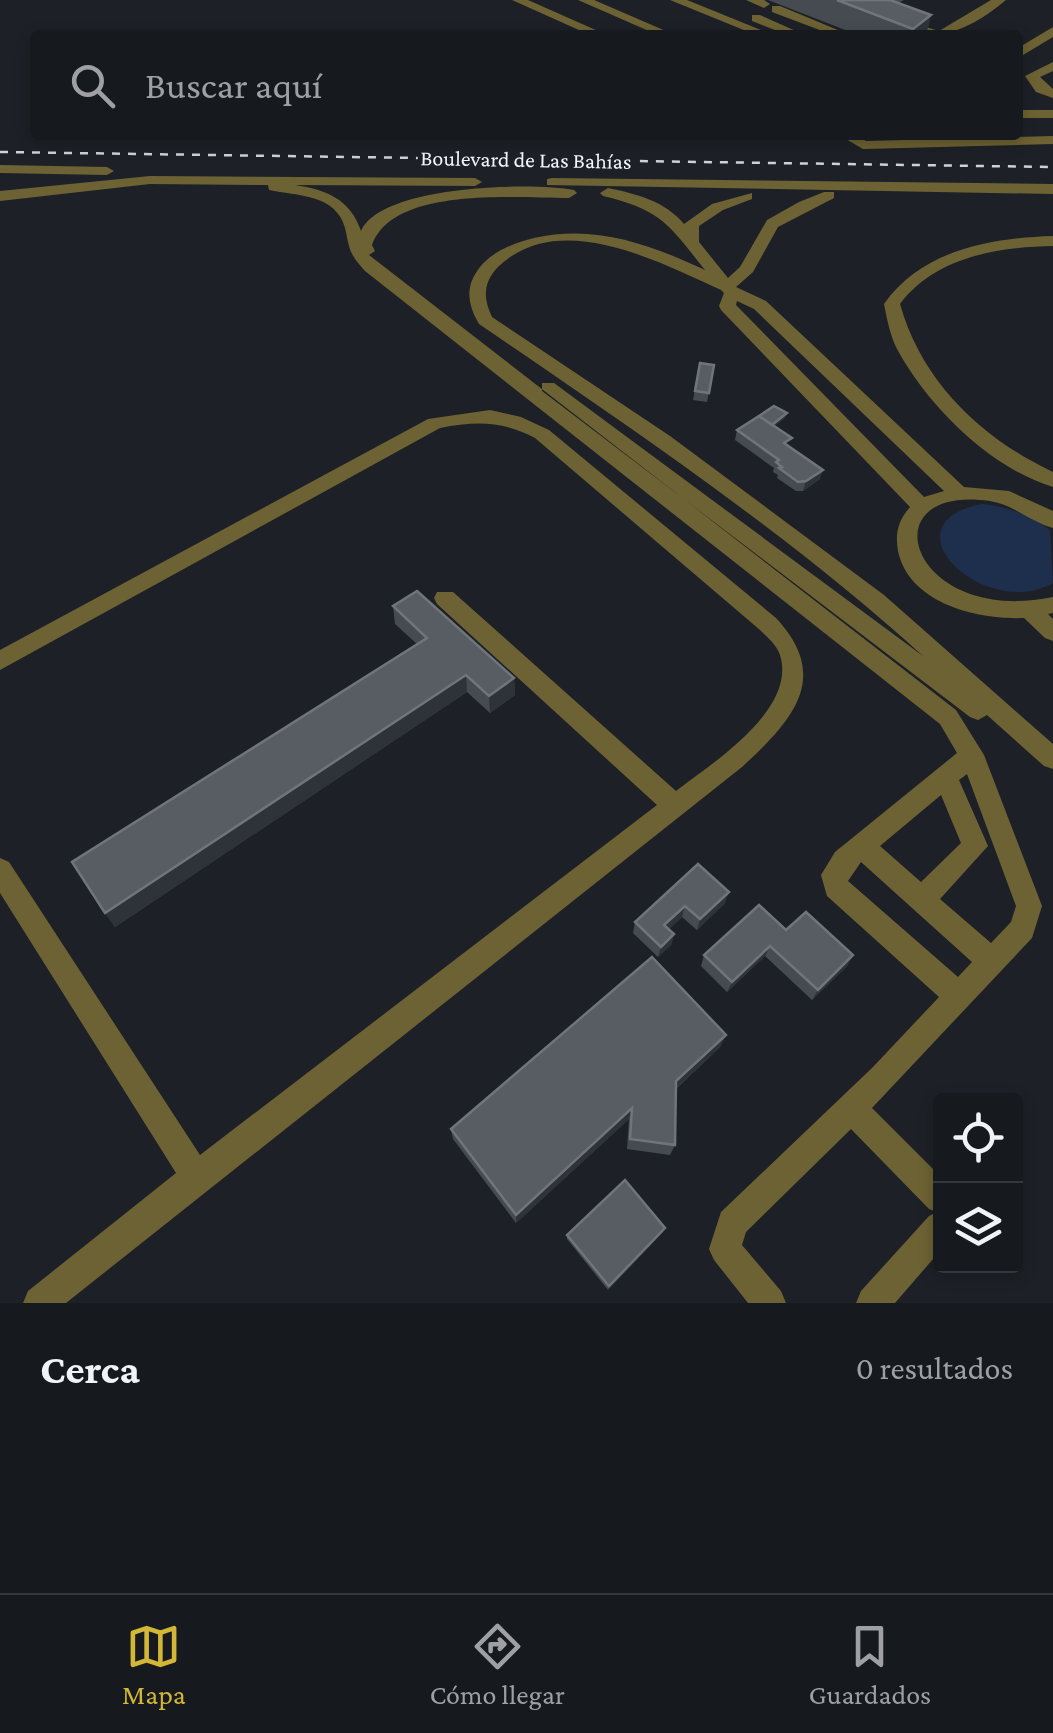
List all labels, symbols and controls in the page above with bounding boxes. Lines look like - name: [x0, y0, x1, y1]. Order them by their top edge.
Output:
- search box: [30, 30, 1023, 140]
- icon: search: [65, 58, 120, 113]
- text: Buscar aquí: [145, 64, 322, 106]
- street label: Boulevard de Las Bahías: [420, 145, 632, 174]
- map controls: [933, 1093, 1023, 1273]
- button: locate: [933, 1093, 1023, 1183]
- button: layers: [933, 1183, 1023, 1273]
- text: Cerca: [40, 1345, 140, 1392]
- text: 0 resultados: [856, 1350, 1013, 1386]
- tab: Mapa: [122, 1619, 186, 1710]
- tab: Cómo llegar: [430, 1619, 565, 1710]
- tab: Guardados: [809, 1619, 931, 1710]

